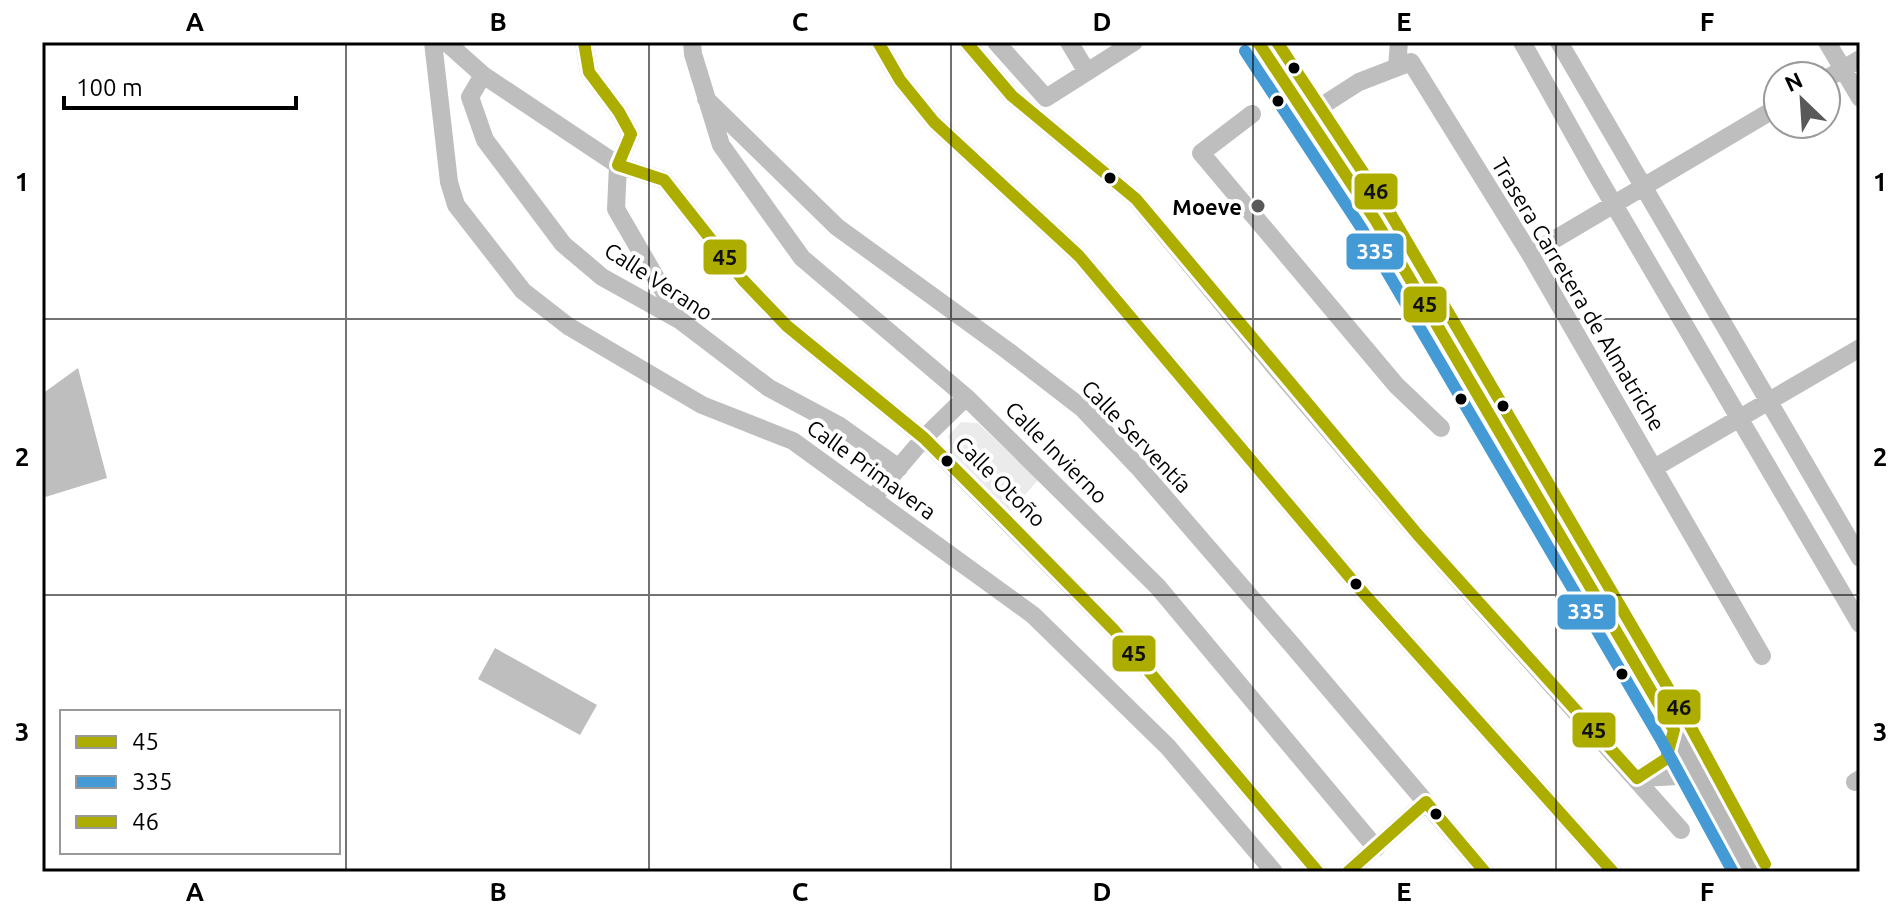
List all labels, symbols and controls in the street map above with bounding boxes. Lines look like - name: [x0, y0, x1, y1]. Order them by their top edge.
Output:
- text: A: [186, 7, 205, 36]
- text: B: [489, 7, 507, 36]
- text: C: [792, 7, 809, 36]
- text: D: [1093, 7, 1111, 36]
- text: E: [1396, 7, 1412, 36]
- text: F: [1700, 7, 1714, 36]
- scale bar: [64, 60, 296, 110]
- unlabelled marker: [1286, 60, 1302, 76]
- north arrow: [1762, 60, 1842, 140]
- text: N: [1781, 67, 1806, 96]
- text: 100 m: [76, 74, 143, 101]
- unlabelled marker: [1270, 93, 1286, 109]
- street label: Trasera Carretera de Almatriche: [1487, 153, 1671, 435]
- text: 1: [15, 167, 29, 196]
- text: 1: [1873, 167, 1887, 196]
- unlabelled marker: [1102, 170, 1118, 186]
- line badge: 46: [1353, 172, 1399, 211]
- text: 46: [1364, 178, 1388, 203]
- place label: Moeve: [1172, 194, 1242, 219]
- marker: Moeve: [1249, 197, 1267, 215]
- line badge: 335: [1345, 232, 1405, 271]
- street label: Calle Verano: [600, 237, 718, 325]
- line badge: 45: [702, 238, 748, 276]
- text: 335: [1356, 238, 1394, 263]
- text: 45: [713, 244, 737, 269]
- line badge: 45: [1402, 285, 1448, 324]
- text: 45: [1413, 291, 1437, 316]
- street label: Calle Serventía: [1077, 375, 1197, 497]
- unlabelled marker: [1453, 391, 1469, 407]
- street label: Calle Invierno: [1001, 396, 1113, 508]
- unlabelled marker: [1495, 398, 1511, 414]
- street label: Calle Primavera: [803, 414, 941, 524]
- street label: Calle Otoño: [951, 431, 1051, 531]
- text: 2: [15, 442, 29, 471]
- text: 2: [1873, 442, 1887, 471]
- unlabelled marker: [939, 453, 955, 469]
- unlabelled marker: [1348, 576, 1364, 592]
- line badge: 335: [1556, 593, 1617, 631]
- text: 335: [1567, 598, 1605, 623]
- line badge: 45: [1111, 634, 1157, 673]
- text: 45: [1122, 640, 1146, 665]
- unlabelled marker: [1614, 666, 1630, 682]
- line badge: 46: [1656, 688, 1702, 726]
- text: 46: [1667, 694, 1691, 719]
- legend: [60, 710, 340, 854]
- line badge: 45: [1571, 711, 1617, 749]
- text: 3: [15, 717, 29, 746]
- text: 45: [1582, 717, 1606, 742]
- text: 3: [1873, 717, 1887, 746]
- text: 45: [132, 728, 159, 755]
- text: 335: [132, 768, 173, 795]
- unlabelled marker: [1428, 806, 1444, 822]
- text: 46: [132, 808, 159, 835]
- text: A: [186, 877, 205, 906]
- text: B: [489, 877, 507, 906]
- text: C: [792, 877, 809, 906]
- text: D: [1093, 877, 1111, 906]
- text: E: [1396, 877, 1412, 906]
- text: F: [1700, 877, 1714, 906]

